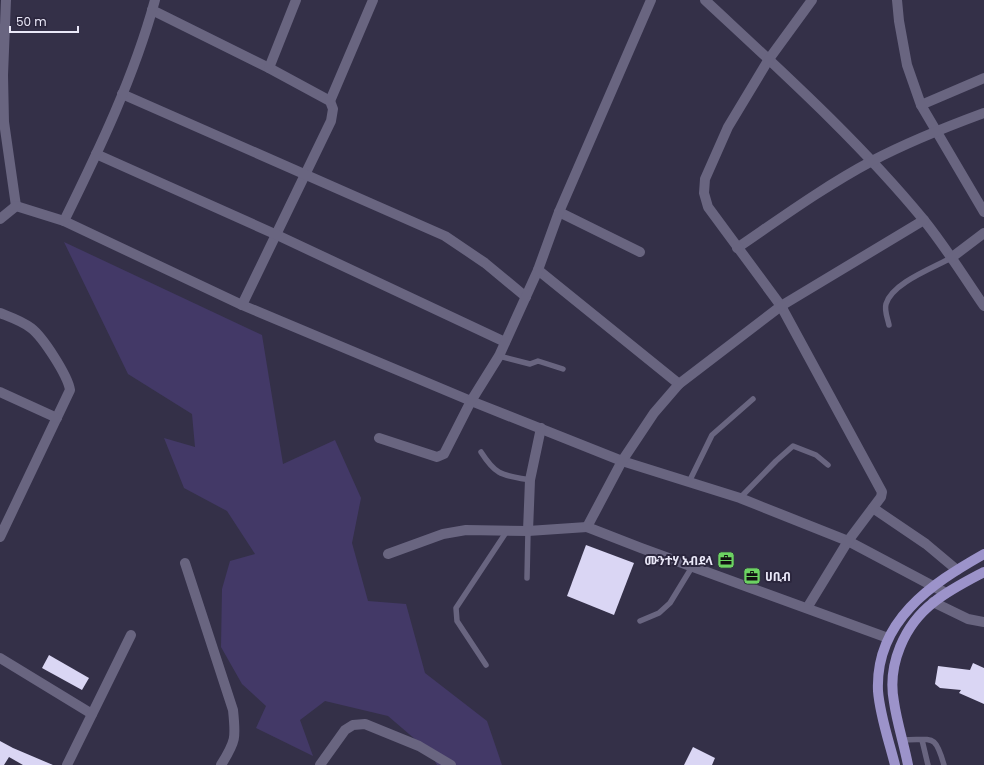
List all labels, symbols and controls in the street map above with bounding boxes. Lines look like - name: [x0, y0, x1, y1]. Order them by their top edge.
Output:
- scale bar: [10, 8, 78, 34]
- text: 50 m: [16, 13, 47, 30]
- office icon: ሙንተሃ አብደላ: [716, 550, 736, 570]
- place label: ሙንተሃ አብደላ: [645, 552, 713, 569]
- office icon: ሀቢብ: [742, 566, 762, 586]
- place label: ሀቢብ: [765, 568, 791, 585]

